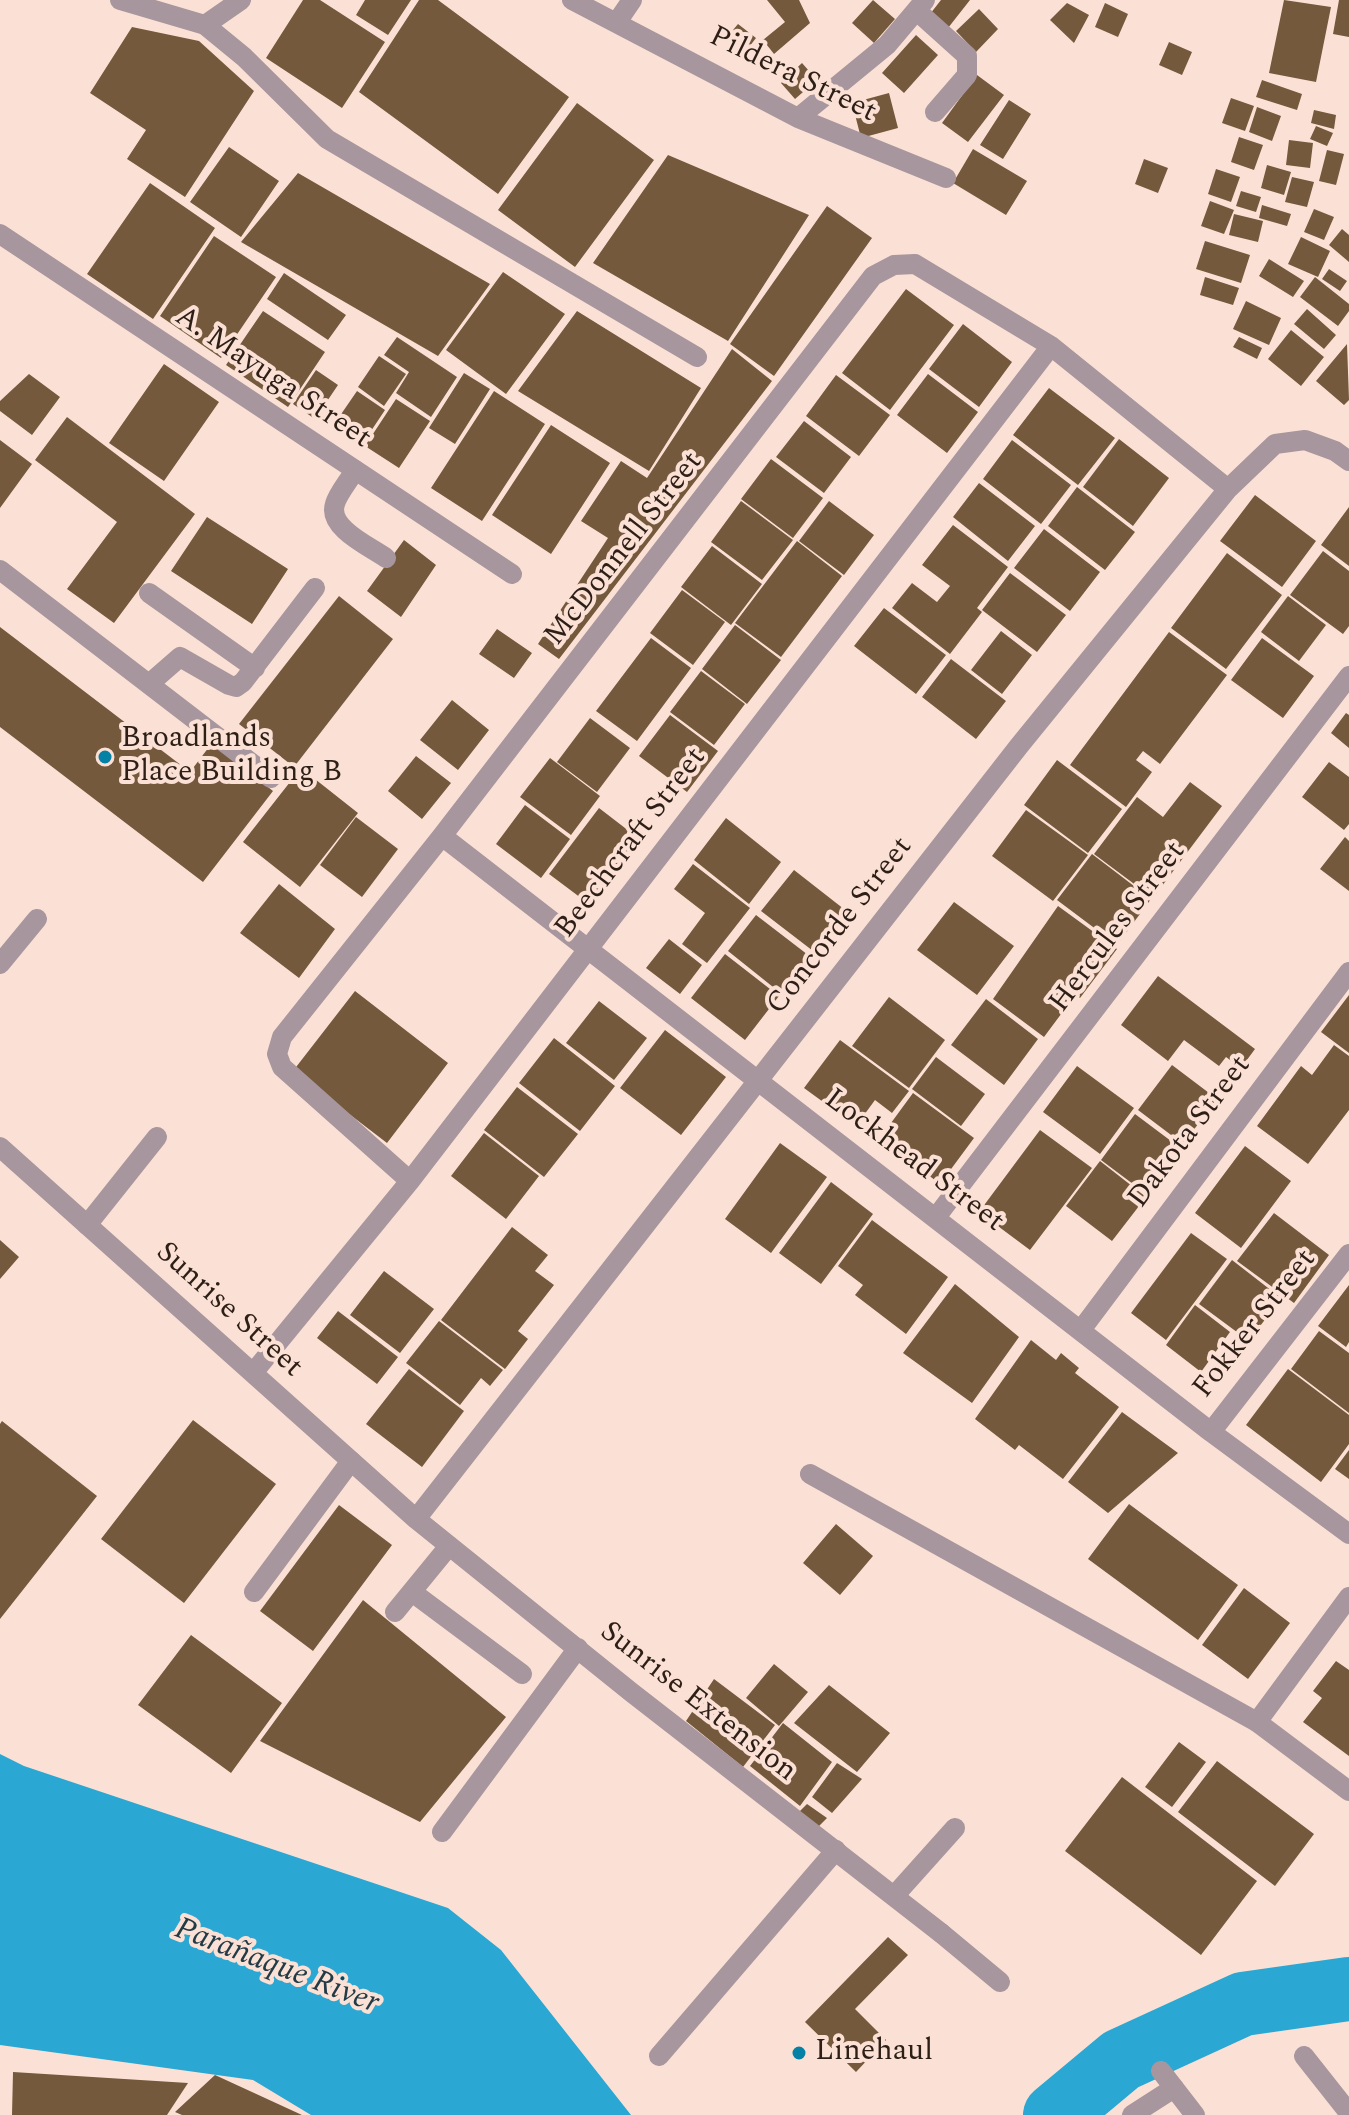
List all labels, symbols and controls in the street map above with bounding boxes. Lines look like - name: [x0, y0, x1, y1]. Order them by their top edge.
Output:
- street label: Pildera Street: [702, 20, 882, 132]
- street label: A. Mayuga Street: [167, 300, 377, 458]
- street label: McDonnell Street: [538, 446, 712, 654]
- place label: Broadlands Place Building B: [121, 722, 342, 792]
- street label: Beechcraft Street: [549, 742, 715, 946]
- marker: Broadlands Place Building B: [96, 748, 114, 766]
- street label: Concorde Street: [760, 831, 922, 1023]
- street label: Hercules Street: [1043, 836, 1195, 1020]
- street label: Dakota Street: [1122, 1050, 1260, 1216]
- street label: Lockhead Street: [816, 1083, 1010, 1241]
- street label: Sunrise Street: [147, 1236, 309, 1386]
- street label: Fokker Street: [1187, 1243, 1325, 1407]
- street label: Sunrise Extension: [592, 1615, 802, 1791]
- water label: Parañaque River: [168, 1911, 384, 2025]
- place label: Linehaul: [815, 2035, 933, 2071]
- marker: Linehaul: [790, 2044, 808, 2062]

